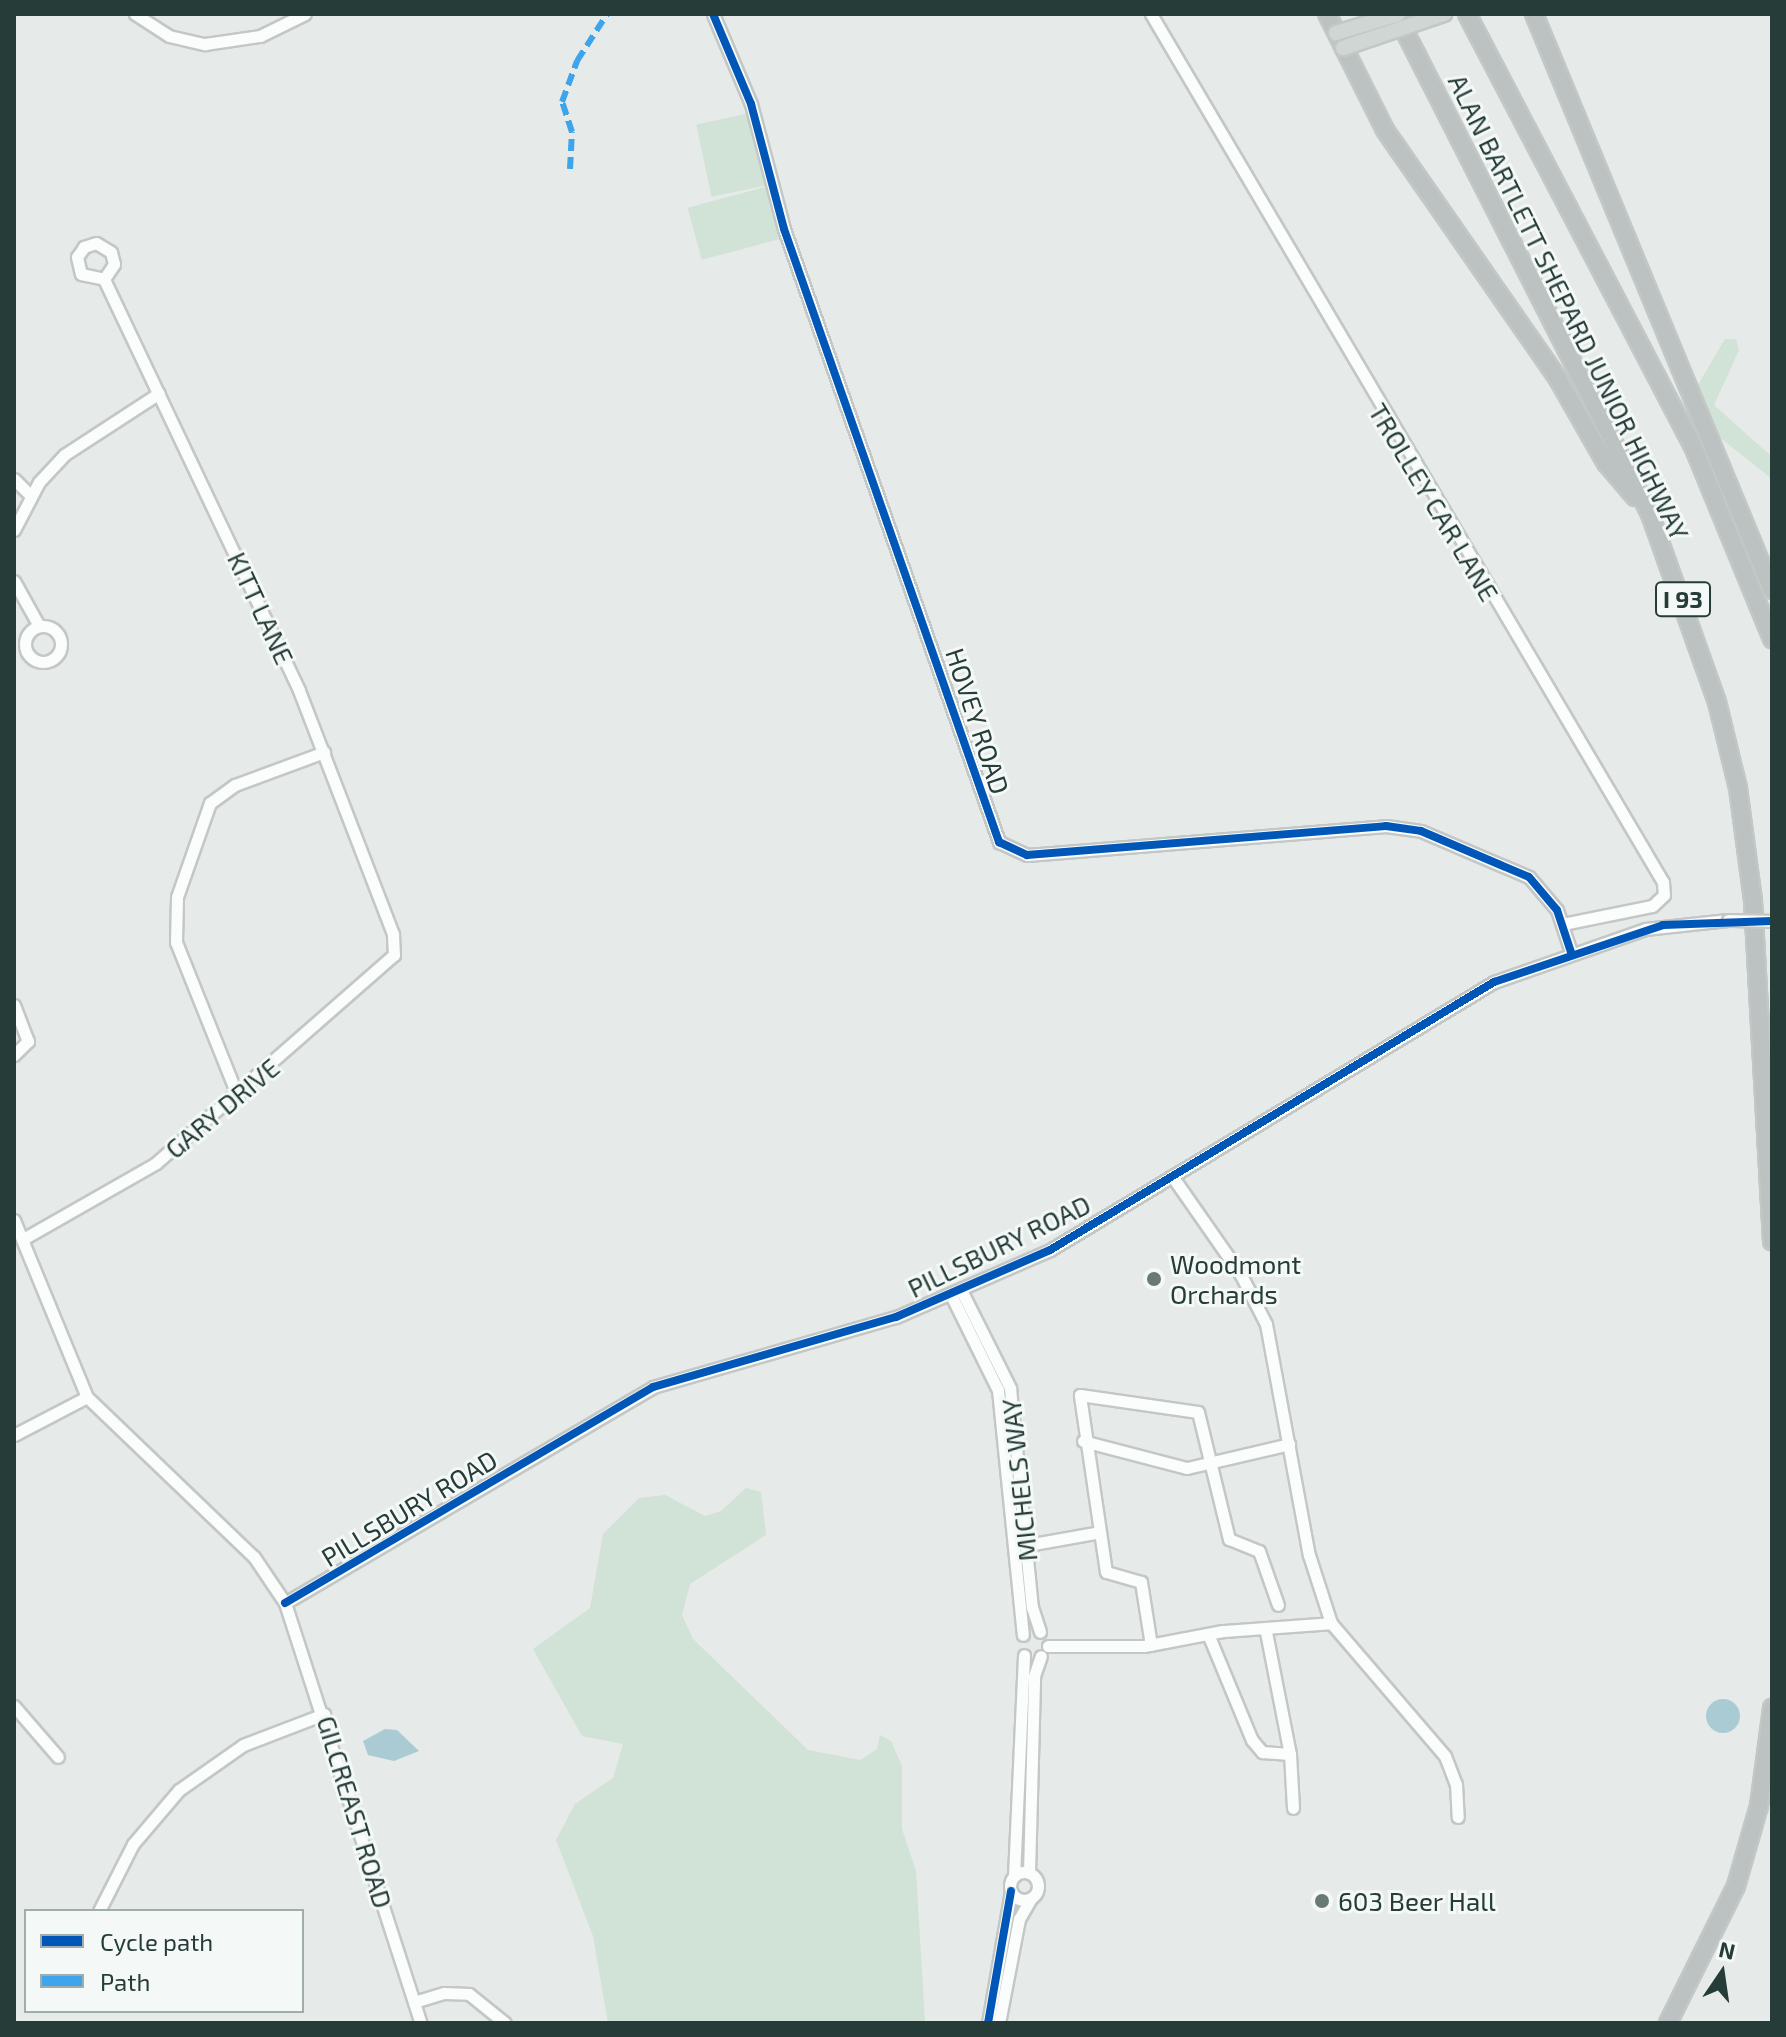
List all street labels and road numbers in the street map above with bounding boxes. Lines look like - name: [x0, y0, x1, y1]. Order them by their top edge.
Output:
- street label: ALAN BARTLETT SHEPARD JUNIOR HIGHWAY: [1442, 69, 1696, 545]
- street label: TROLLEY CAR LANE: [1363, 397, 1505, 607]
- street label: KITT LANE: [221, 547, 301, 669]
- road number: I 93: [1655, 579, 1711, 619]
- street label: HOVEY ROAD: [940, 644, 1016, 798]
- street label: GARY DRIVE: [159, 1051, 285, 1165]
- street label: PILLSBURY ROAD: [902, 1188, 1096, 1304]
- street label: MICHELS WAY: [995, 1397, 1043, 1563]
- street label: PILLSBURY ROAD: [315, 1443, 503, 1573]
- street label: GILCREAST ROAD: [311, 1712, 399, 1912]

